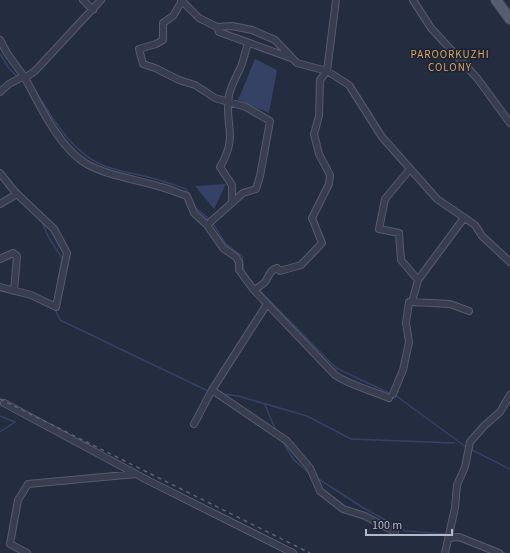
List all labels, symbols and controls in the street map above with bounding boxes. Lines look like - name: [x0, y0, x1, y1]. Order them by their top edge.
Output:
- district label: PAROORKUZHI COLONY: [410, 47, 490, 75]
- scale bar: [366, 511, 452, 537]
- text: 100 m: [372, 517, 402, 534]

